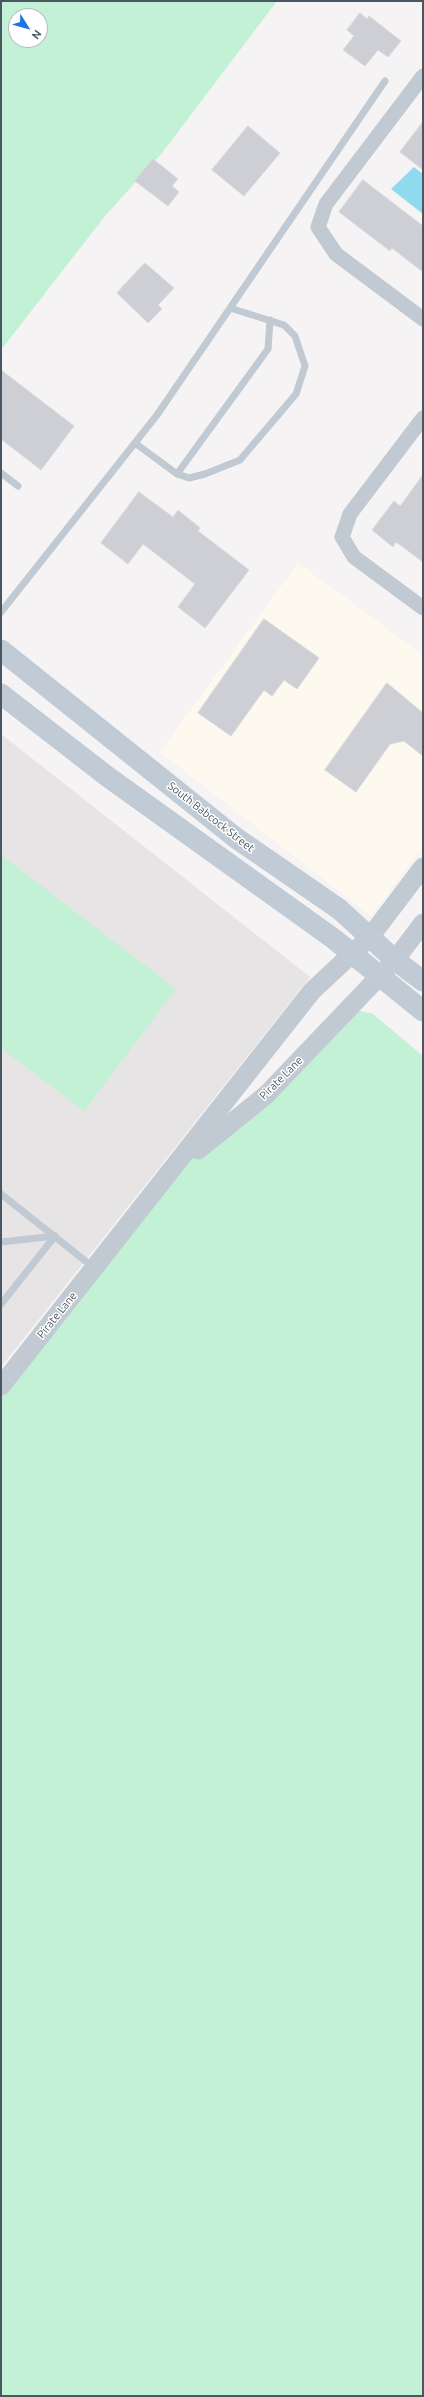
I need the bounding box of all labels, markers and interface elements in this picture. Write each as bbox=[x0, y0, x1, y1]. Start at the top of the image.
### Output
north arrow bbox=[8, 8, 48, 48]
text: N bbox=[30, 28, 44, 42]
street label: South Babcock Street bbox=[165, 779, 257, 855]
street label: Pirate Lane bbox=[257, 1054, 305, 1102]
street label: Pirate Lane bbox=[34, 1289, 80, 1341]

